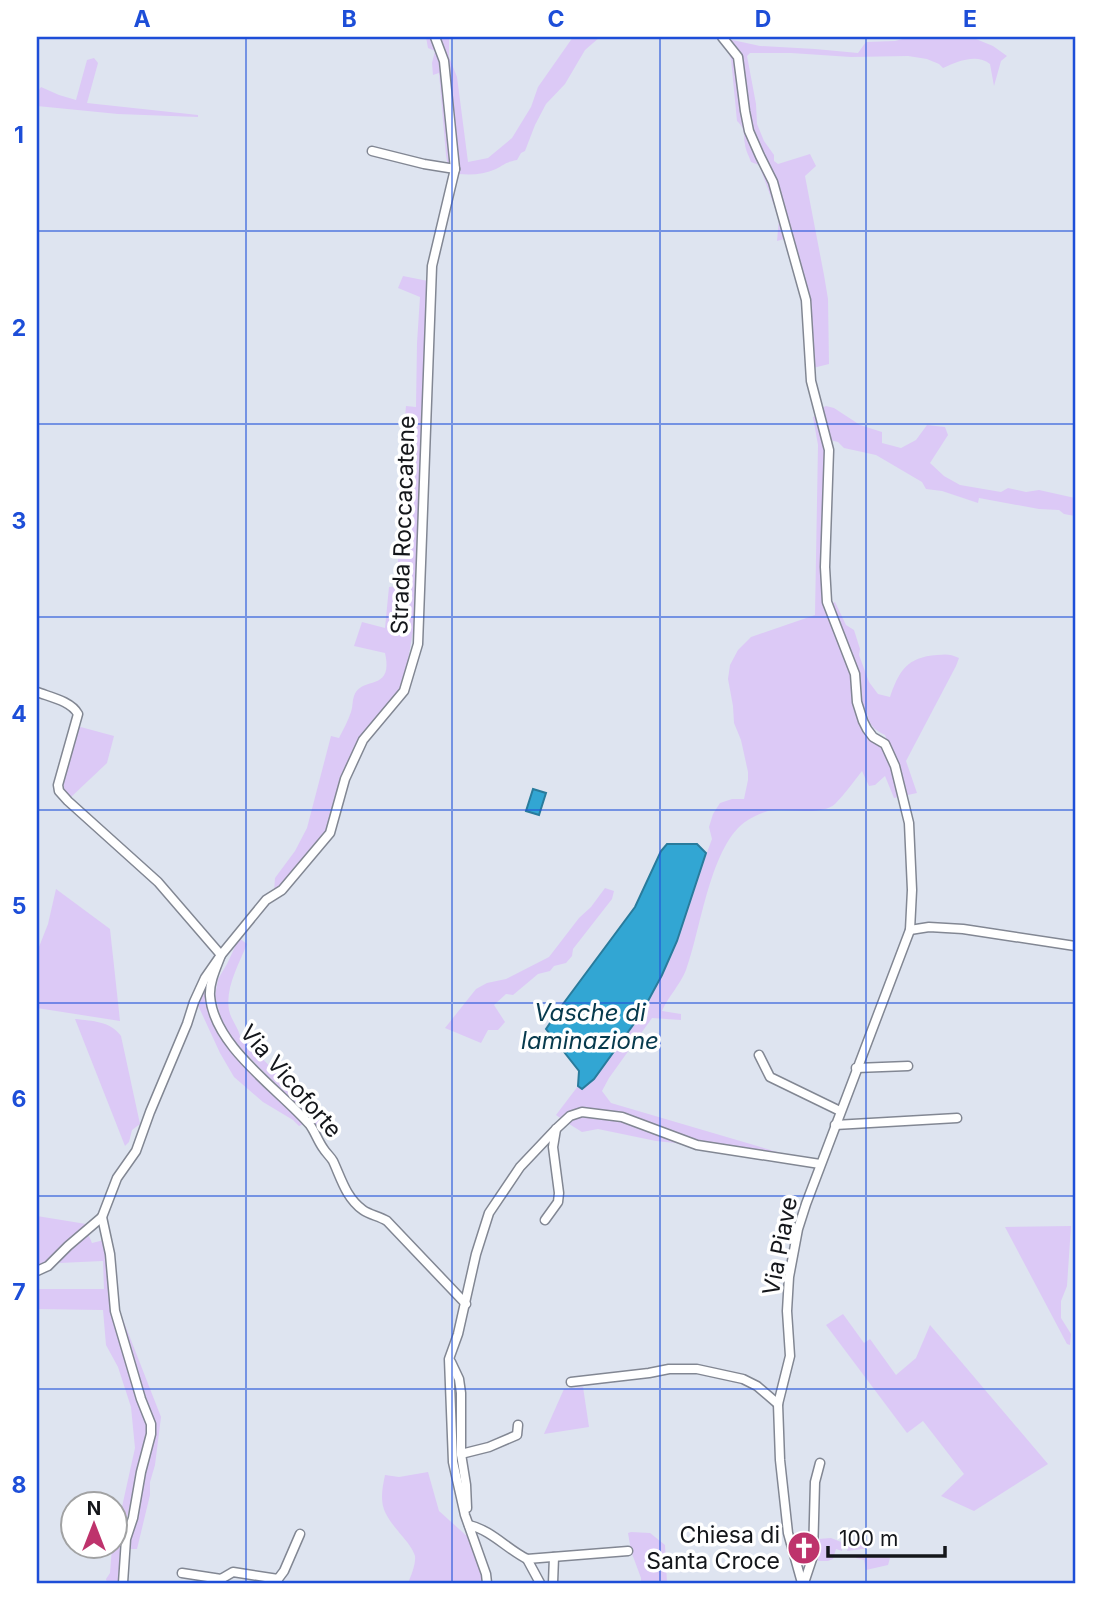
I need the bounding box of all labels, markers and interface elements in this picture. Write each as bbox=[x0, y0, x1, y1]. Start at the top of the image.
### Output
text: A bbox=[133, 5, 151, 33]
text: B bbox=[341, 5, 357, 33]
text: C bbox=[547, 5, 565, 33]
text: D bbox=[755, 5, 771, 33]
text: E bbox=[963, 5, 977, 33]
text: 1 bbox=[14, 121, 24, 149]
text: 2 bbox=[12, 314, 26, 342]
street label: Strada Roccacatene bbox=[385, 415, 421, 635]
text: 3 bbox=[12, 507, 26, 535]
text: 4 bbox=[11, 700, 27, 728]
text: 5 bbox=[12, 892, 26, 920]
water label: Vasche di laminazione bbox=[521, 998, 659, 1055]
street label: Via Vicoforte bbox=[234, 1019, 348, 1143]
text: 6 bbox=[12, 1085, 26, 1113]
street label: Via Piave bbox=[757, 1194, 803, 1298]
text: 7 bbox=[12, 1278, 26, 1306]
text: 8 bbox=[12, 1471, 26, 1499]
north arrow bbox=[60, 1490, 130, 1560]
text: N bbox=[87, 1497, 101, 1520]
scale bar bbox=[828, 1515, 946, 1559]
place label: Chiesa di Santa Croce bbox=[646, 1521, 780, 1575]
text: 100 m bbox=[839, 1526, 898, 1551]
church icon: Chiesa di Santa Croce bbox=[785, 1529, 823, 1567]

